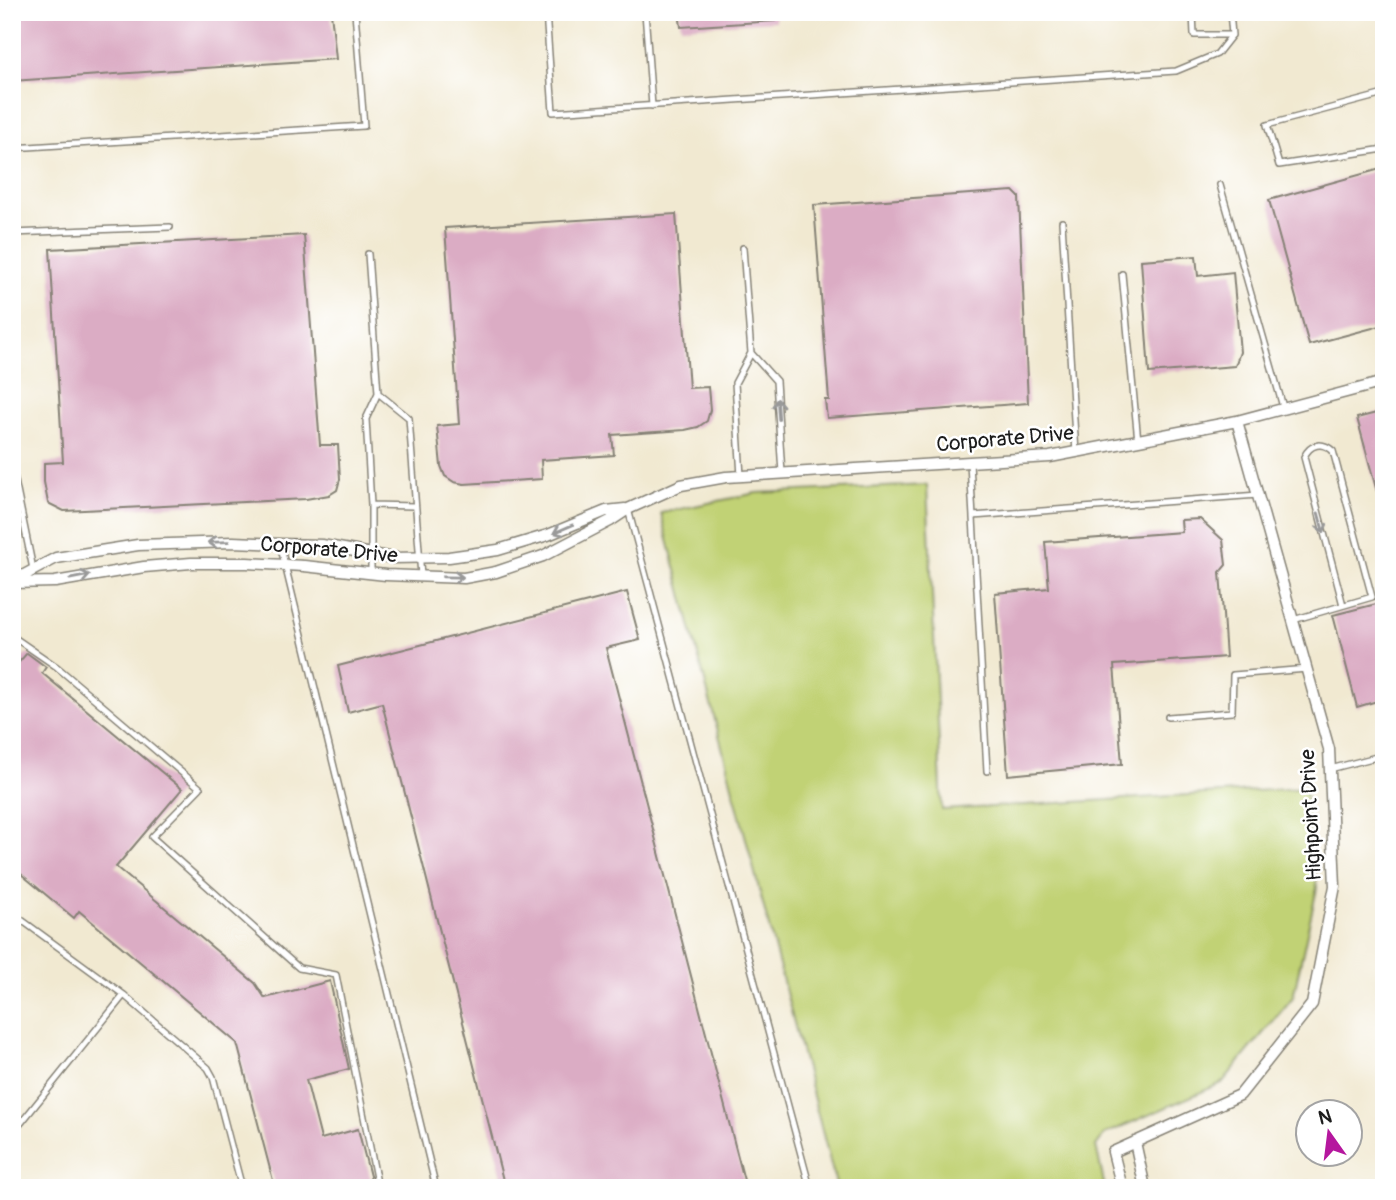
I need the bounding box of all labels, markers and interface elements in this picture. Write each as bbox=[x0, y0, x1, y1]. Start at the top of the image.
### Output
one-way arrow bbox=[771, 398, 784, 421]
street label: Corporate Drive bbox=[935, 419, 1075, 458]
one-way arrow bbox=[1315, 511, 1328, 534]
one-way arrow bbox=[553, 523, 574, 536]
street label: Corporate Drive bbox=[259, 531, 399, 570]
one-way arrow bbox=[207, 536, 230, 549]
one-way arrow bbox=[68, 570, 91, 583]
one-way arrow bbox=[441, 570, 464, 584]
street label: Highpoint Drive bbox=[1294, 748, 1328, 882]
north arrow bbox=[1294, 1098, 1364, 1168]
text: N bbox=[1316, 1104, 1334, 1131]

